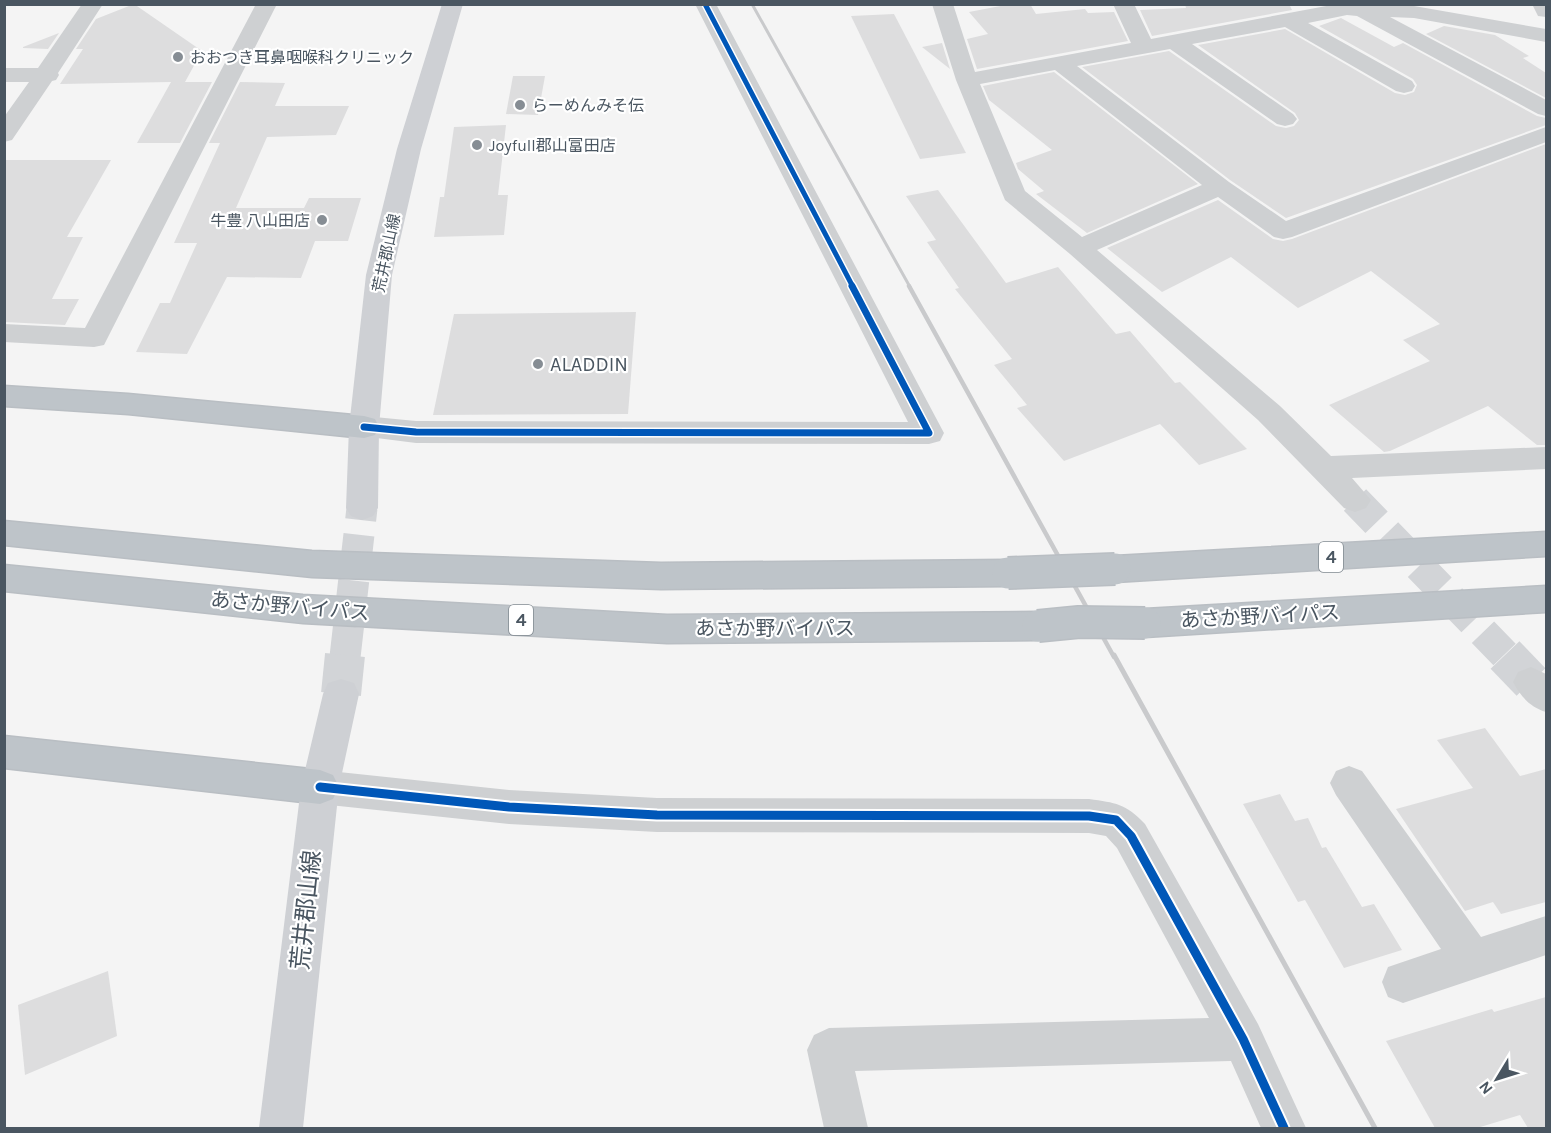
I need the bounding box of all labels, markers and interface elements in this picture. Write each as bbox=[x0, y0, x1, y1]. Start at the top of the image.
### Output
place label: おおつき耳鼻咽喉科クリニック bbox=[190, 48, 414, 67]
marker: おおつき耳鼻咽喉科クリニック bbox=[171, 50, 185, 64]
place label: らーめんみそ伝 bbox=[532, 96, 644, 115]
marker: らーめんみそ伝 bbox=[513, 98, 527, 112]
place label: Joyfull郡山富田店 bbox=[489, 136, 616, 155]
marker: Joyfull郡山富田店 bbox=[470, 138, 484, 152]
place label: 牛豊 八山田店 bbox=[210, 211, 310, 230]
street label: 荒井郡山線 bbox=[369, 212, 404, 294]
marker: 牛豊 八山田店 bbox=[315, 213, 329, 227]
place label: ALADDIN bbox=[550, 353, 628, 376]
marker: ALADDIN bbox=[531, 357, 545, 371]
road number: 4 bbox=[1319, 542, 1343, 572]
street label: あさか野バイパス bbox=[209, 588, 370, 625]
street label: あさか野バイパス bbox=[1180, 601, 1340, 632]
road number: 4 bbox=[509, 605, 533, 635]
street label: あさか野バイパス bbox=[695, 617, 855, 640]
street label: 荒井郡山線 bbox=[286, 849, 326, 971]
north arrow bbox=[1467, 1049, 1527, 1109]
text: N bbox=[1475, 1078, 1497, 1098]

